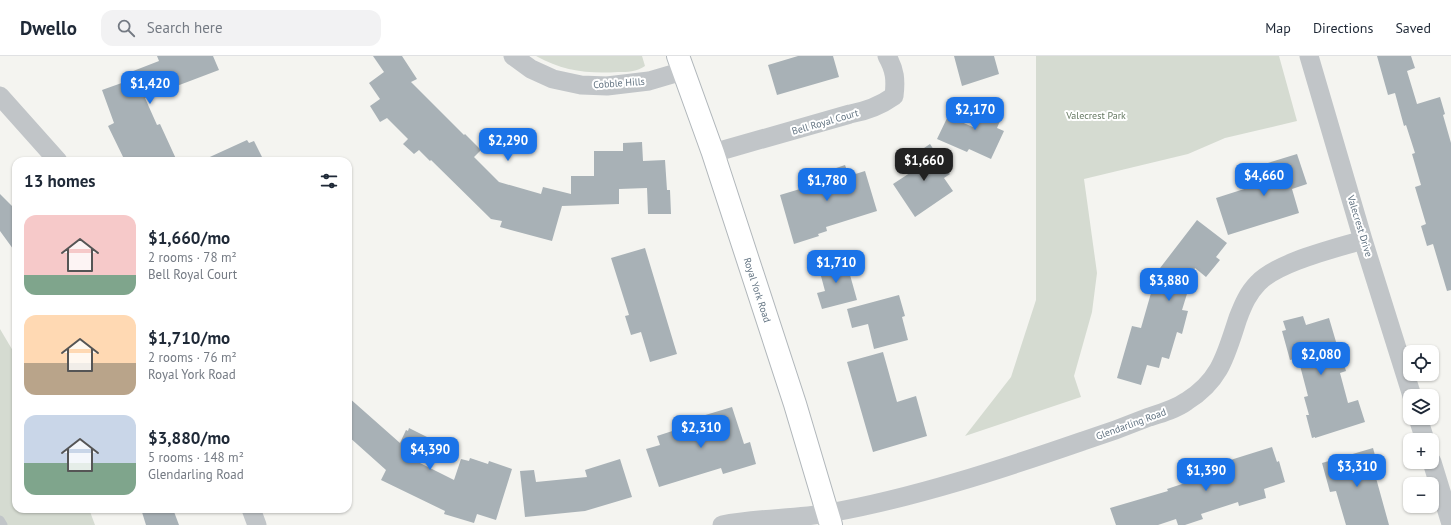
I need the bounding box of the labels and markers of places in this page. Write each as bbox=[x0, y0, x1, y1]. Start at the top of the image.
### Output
pin: $1,420 bbox=[117, 71, 183, 105]
pin: $2,170 bbox=[942, 97, 1008, 131]
pin: $2,290 bbox=[475, 128, 541, 162]
pin: $1,660 bbox=[891, 148, 957, 182]
pin: $4,660 bbox=[1231, 163, 1297, 197]
pin: $1,780 bbox=[794, 168, 860, 202]
pin: $1,710 bbox=[803, 250, 869, 284]
pin: $3,880 bbox=[1136, 268, 1202, 302]
pin: $2,080 bbox=[1288, 342, 1354, 376]
pin: $2,310 bbox=[668, 415, 734, 449]
pin: $4,390 bbox=[397, 437, 463, 471]
pin: $3,310 bbox=[1324, 454, 1390, 488]
pin: $1,390 bbox=[1173, 458, 1239, 492]

